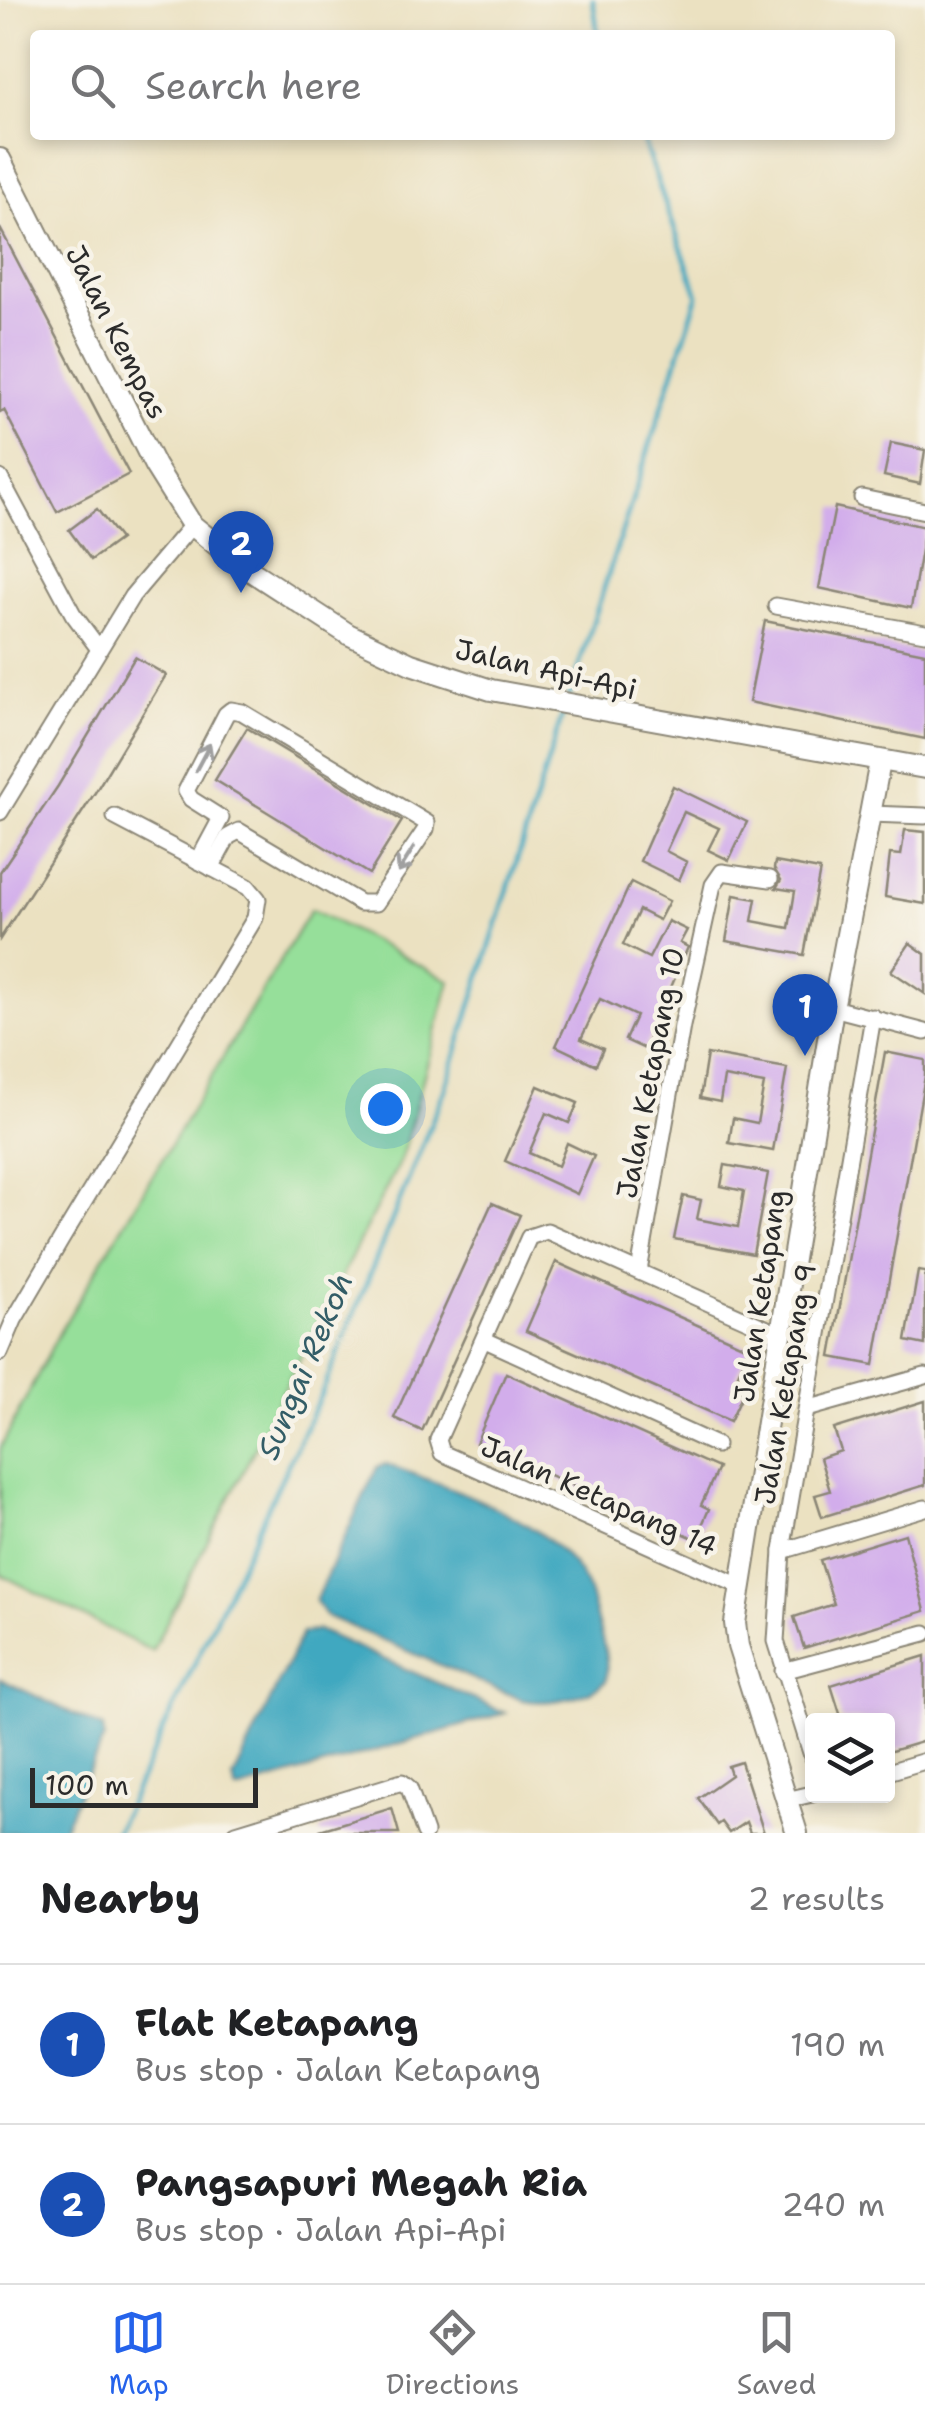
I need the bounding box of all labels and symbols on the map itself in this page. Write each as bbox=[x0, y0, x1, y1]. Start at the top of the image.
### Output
street label: Jalan Kempas bbox=[57, 239, 177, 425]
pin: 2 bbox=[208, 510, 274, 593]
street label: Jalan Api-Api bbox=[452, 630, 640, 708]
one-way arrow bbox=[194, 743, 213, 773]
one-way arrow bbox=[396, 845, 417, 874]
street label: Jalan Ketapang 10 bbox=[607, 944, 693, 1202]
pin: 1 bbox=[772, 974, 838, 1056]
your location bbox=[360, 1083, 411, 1134]
street label: Jalan Ketapang bbox=[724, 1187, 796, 1405]
street label: Jalan Ketapang 9 bbox=[745, 1260, 825, 1508]
water label: Sungai Rekoh bbox=[247, 1267, 363, 1465]
street label: Jalan Ketapang 14 bbox=[475, 1427, 723, 1565]
scale bar bbox=[30, 1763, 258, 1808]

